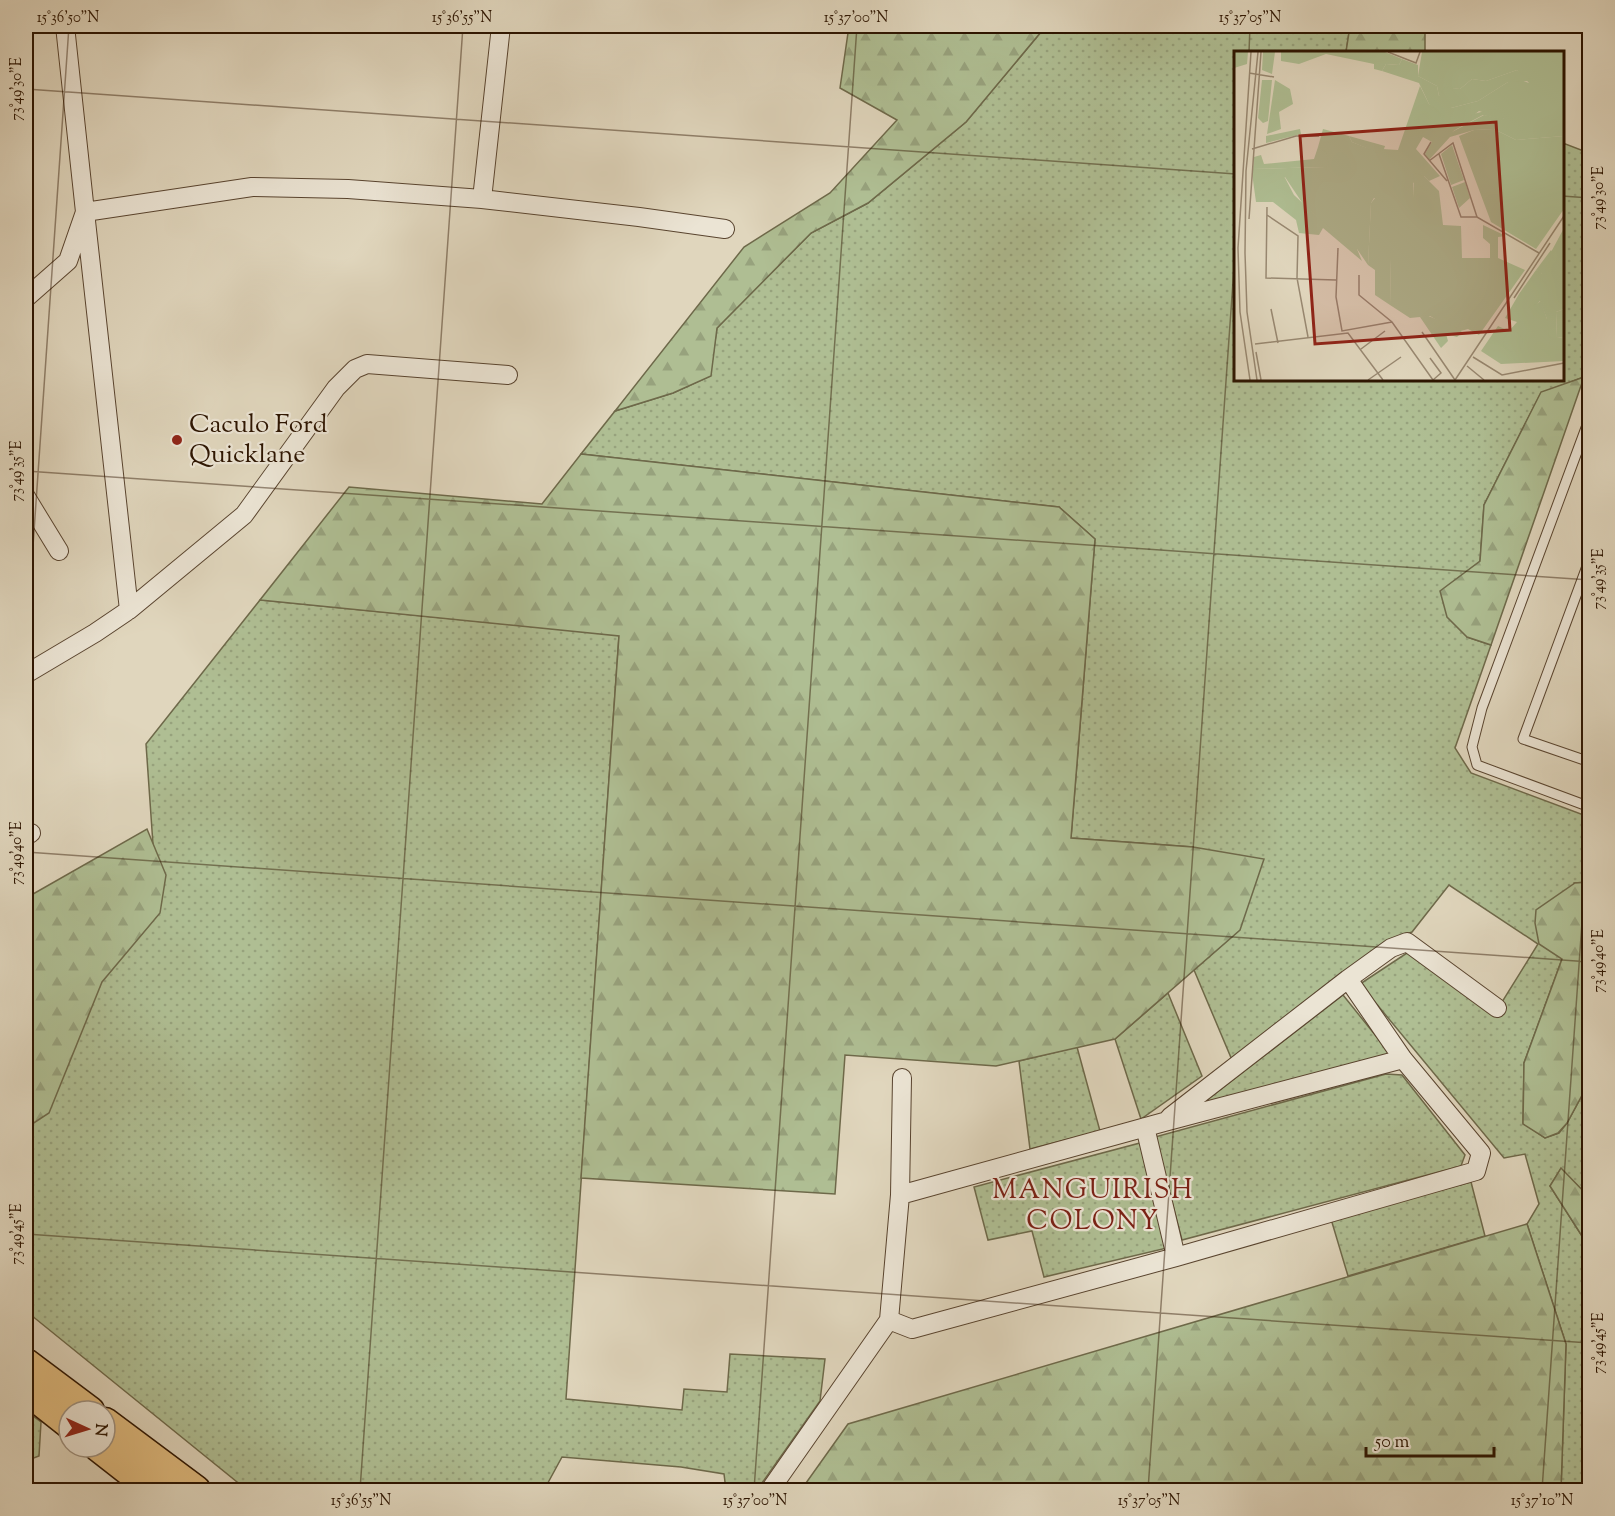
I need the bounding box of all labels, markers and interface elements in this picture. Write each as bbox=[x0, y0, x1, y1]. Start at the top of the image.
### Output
text: 15°36'50"N bbox=[37, 8, 99, 29]
text: 15°36'55"N bbox=[432, 8, 492, 29]
text: 15°37'00"N bbox=[824, 8, 888, 29]
text: 15°37'05"N bbox=[1219, 8, 1281, 29]
inset map bbox=[1234, 51, 1564, 381]
text: 73°49'30"E bbox=[7, 57, 28, 121]
text: 73°49'30"E bbox=[1589, 166, 1610, 230]
place label: Caculo Ford Quicklane bbox=[189, 407, 328, 474]
marker: Caculo Ford Quicklane bbox=[170, 433, 184, 447]
text: 73°49'35"E bbox=[7, 440, 28, 502]
text: 73°49'35"E bbox=[1589, 548, 1610, 610]
text: 73°49'40"E bbox=[7, 821, 28, 885]
text: 73°49'40"E bbox=[1589, 929, 1610, 993]
district label: MANGUIRISH COLONY bbox=[992, 1172, 1194, 1242]
text: 73°49'45"E bbox=[7, 1203, 28, 1265]
text: 73°49'45"E bbox=[1589, 1312, 1610, 1374]
north arrow bbox=[57, 1399, 117, 1459]
scale bar bbox=[1366, 1420, 1494, 1458]
text: N bbox=[88, 1423, 111, 1437]
text: 50 m bbox=[1374, 1430, 1410, 1456]
text: 15°36'55"N bbox=[331, 1491, 391, 1512]
text: 15°37'00"N bbox=[723, 1491, 787, 1512]
text: 15°37'05"N bbox=[1118, 1491, 1180, 1512]
text: 15°37'10"N bbox=[1511, 1491, 1573, 1512]

